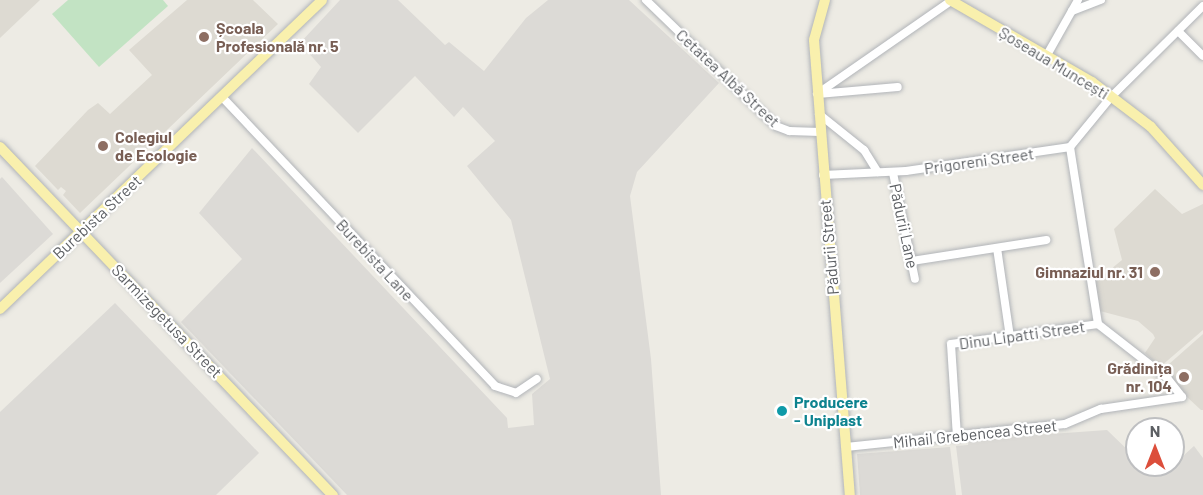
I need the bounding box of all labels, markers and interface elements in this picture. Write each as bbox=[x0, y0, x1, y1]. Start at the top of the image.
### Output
place label: Școala Profesională nr. 5 bbox=[216, 18, 339, 56]
street label: Șoseaua Muncești bbox=[995, 23, 1113, 103]
street label: Cetatea Albă Street bbox=[672, 25, 784, 131]
marker: Școala Profesională nr. 5 bbox=[197, 30, 211, 44]
place label: Colegiul de Ecologie bbox=[115, 127, 197, 165]
marker: Colegiul de Ecologie bbox=[96, 139, 110, 153]
street label: Prigoreni Street bbox=[923, 144, 1035, 178]
street label: Burebista Street bbox=[49, 171, 145, 263]
street label: Pădurii Lane bbox=[886, 182, 922, 270]
street label: Pădurii Street bbox=[815, 199, 843, 295]
street label: Burebista Lane bbox=[332, 215, 418, 305]
street label: Sarmizegetusa Street bbox=[108, 260, 226, 382]
place label: Gimnaziul nr. 31 bbox=[1035, 262, 1143, 282]
marker: Gimnaziul nr. 31 bbox=[1148, 265, 1162, 279]
street label: Dinu Lipatti Street bbox=[958, 317, 1086, 353]
place label: Grădinița nr. 104 bbox=[1107, 358, 1172, 396]
marker: Grădinița nr. 104 bbox=[1177, 370, 1191, 384]
place label: Producere - Uniplast bbox=[794, 392, 868, 430]
marker: Producere - Uniplast bbox=[775, 404, 789, 418]
street label: Mihail Grebencea Street bbox=[892, 416, 1058, 452]
north arrow bbox=[1125, 417, 1185, 477]
text: N bbox=[1150, 421, 1160, 440]

